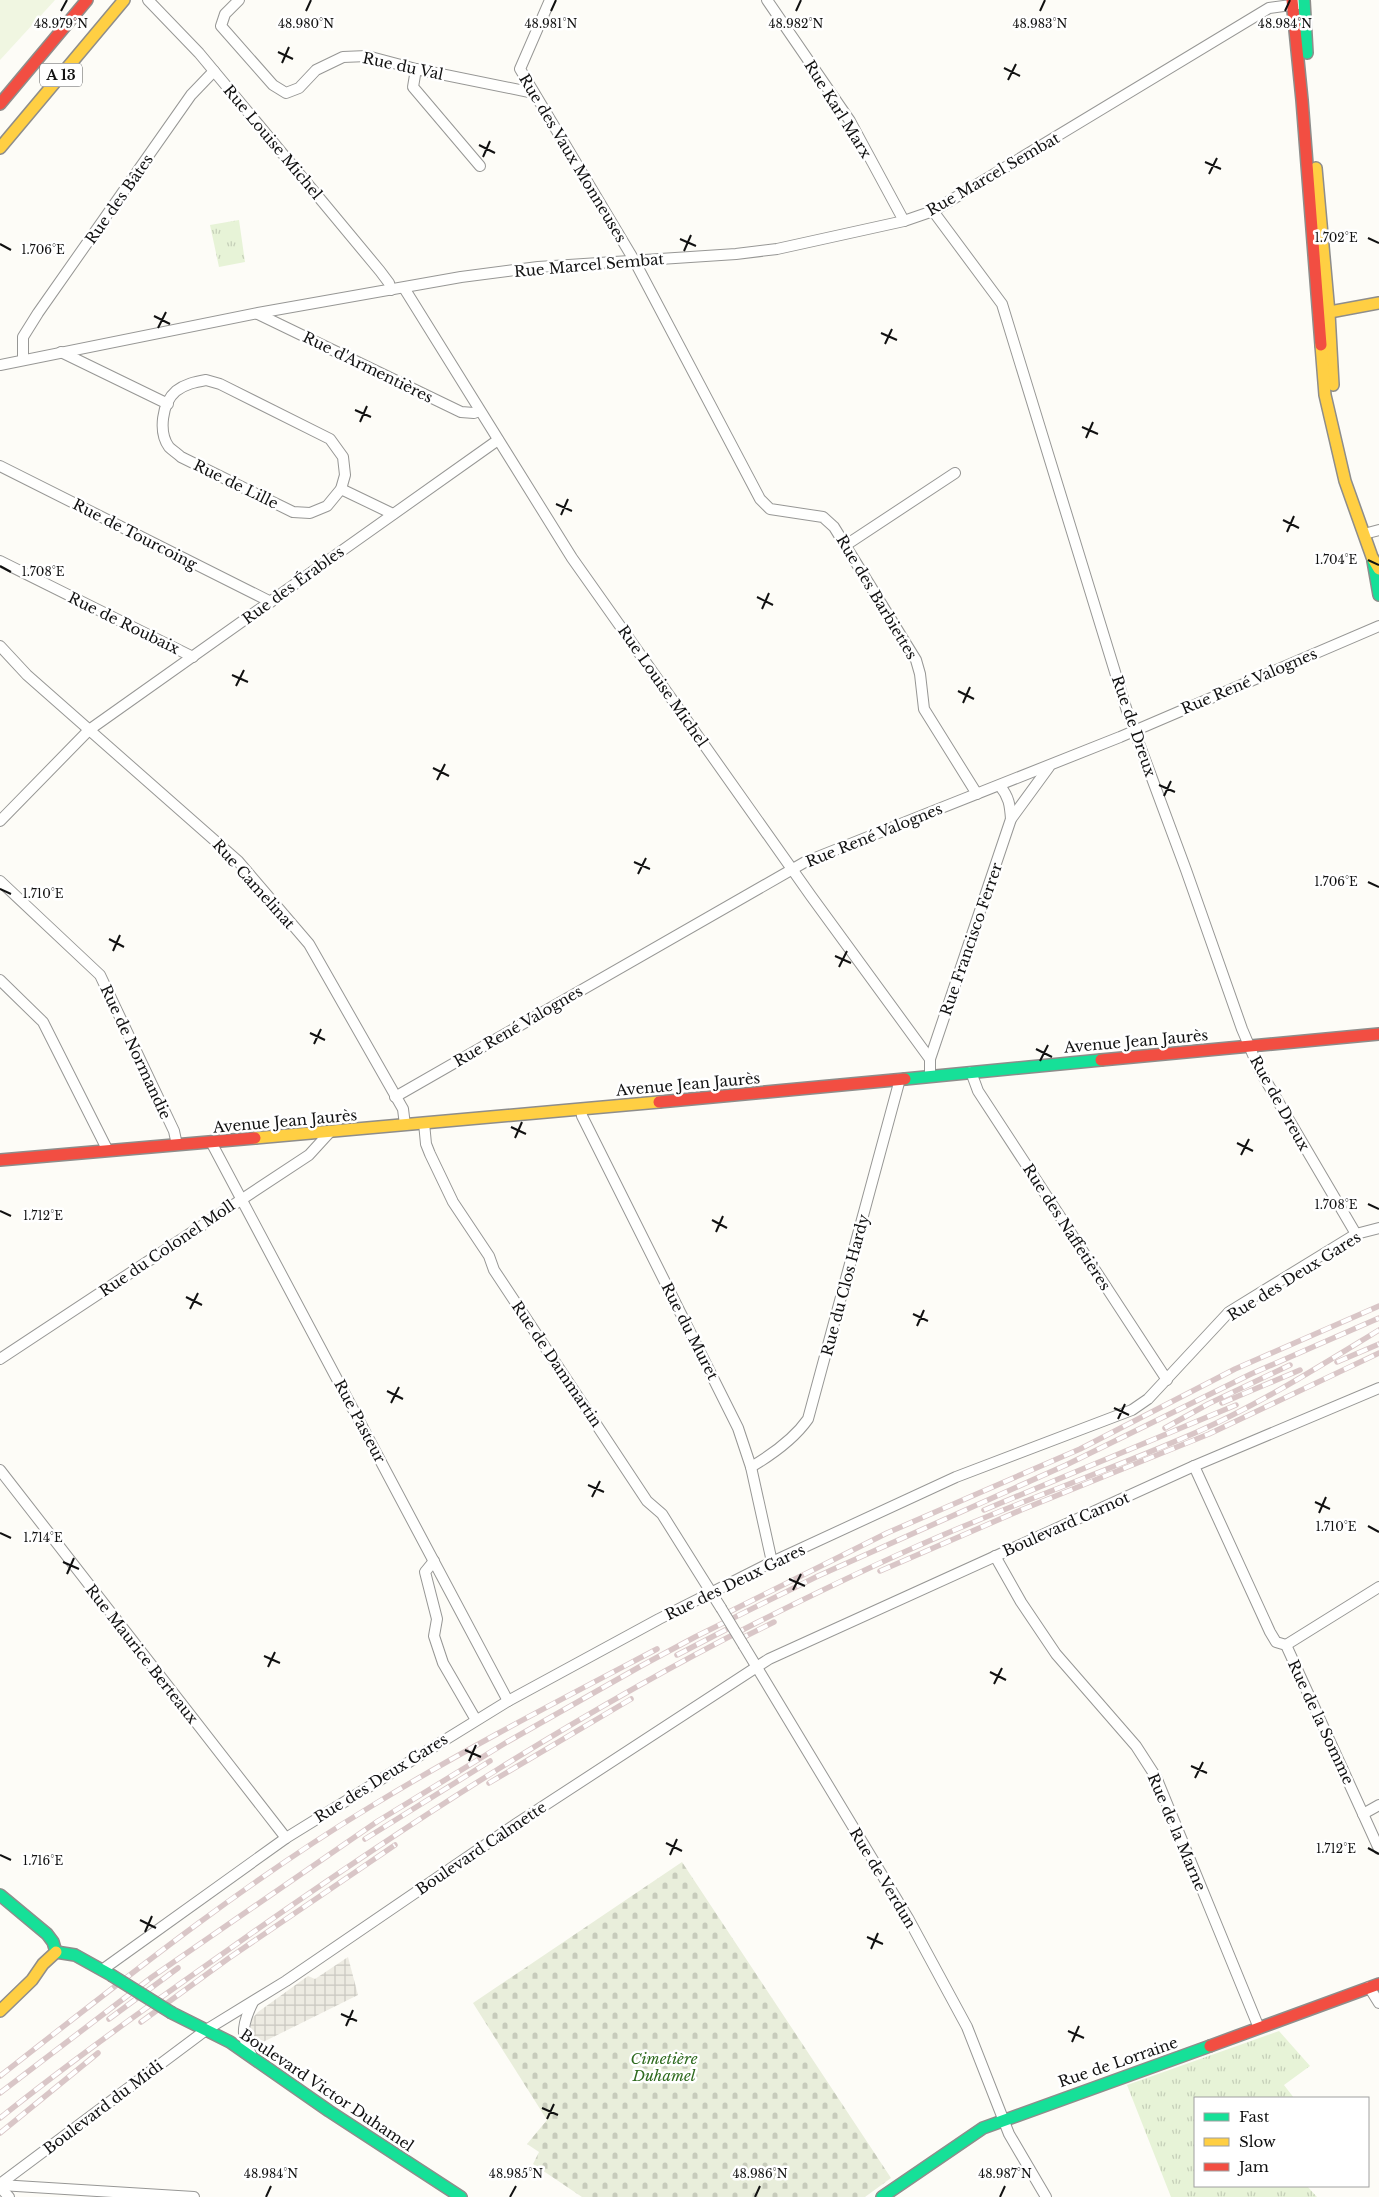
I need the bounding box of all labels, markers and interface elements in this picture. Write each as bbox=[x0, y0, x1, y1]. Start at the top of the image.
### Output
text: 48.979°N bbox=[34, 16, 88, 31]
text: 48.980°N bbox=[278, 16, 334, 31]
text: 48.981°N bbox=[525, 16, 578, 31]
text: 48.982°N bbox=[769, 16, 824, 31]
text: 48.983°N bbox=[1013, 16, 1068, 31]
text: 48.984°N bbox=[1258, 16, 1312, 31]
street label: Rue du Val bbox=[361, 48, 445, 84]
street label: Rue Karl Marx bbox=[800, 56, 876, 162]
road number: A 13 bbox=[40, 64, 82, 86]
street label: Rue des Vaux Monneuses bbox=[515, 70, 631, 246]
street label: Rue Louise Michel bbox=[220, 81, 327, 203]
street label: Rue Marcel Sembat bbox=[923, 128, 1063, 220]
street label: Rue des Bâtes bbox=[81, 150, 157, 248]
text: 1.702°E bbox=[1314, 230, 1358, 245]
text: 1.706°E bbox=[21, 242, 65, 257]
street label: Rue Marcel Sembat bbox=[513, 249, 665, 281]
street label: Rue d'Armentières bbox=[300, 327, 436, 407]
street label: Rue de Lille bbox=[190, 455, 282, 513]
street label: Rue de Tourcoing bbox=[70, 494, 201, 574]
street label: Rue des Barbiettes bbox=[832, 531, 922, 663]
street label: Rue des Érables bbox=[238, 542, 348, 628]
text: 1.704°E bbox=[1315, 552, 1358, 567]
text: 1.708°E bbox=[21, 564, 65, 579]
street label: Rue de Roubaix bbox=[65, 588, 183, 658]
street label: Rue Louise Michel bbox=[614, 622, 712, 750]
street label: Rue René Valognes bbox=[1178, 644, 1320, 718]
street label: Rue de Dreux bbox=[1108, 673, 1160, 779]
street label: Rue René Valognes bbox=[803, 799, 945, 871]
street label: Rue Camelinat bbox=[209, 835, 299, 933]
street label: Rue Francisco Ferrer bbox=[936, 859, 1006, 1018]
text: 1.706°E bbox=[1314, 874, 1358, 889]
text: 1.710°E bbox=[22, 886, 64, 901]
street label: Rue René Valognes bbox=[450, 981, 586, 1071]
street label: Rue de Normandie bbox=[96, 982, 176, 1122]
street label: Avenue Jean Jaurès bbox=[1062, 1025, 1209, 1057]
street label: Rue de Dreux bbox=[1246, 1052, 1314, 1154]
street label: Avenue Jean Jaurès bbox=[614, 1068, 761, 1100]
street label: Avenue Jean Jaurès bbox=[211, 1105, 358, 1137]
street label: Rue des Naffetières bbox=[1019, 1160, 1115, 1294]
street label: Rue du Colonel Moll bbox=[96, 1195, 238, 1300]
text: 1.708°E bbox=[1314, 1197, 1358, 1212]
text: 1.712°E bbox=[23, 1208, 63, 1223]
street label: Rue du Clos Hardy bbox=[817, 1212, 873, 1358]
street label: Rue des Deux Gares bbox=[1224, 1227, 1364, 1325]
street label: Rue du Muret bbox=[657, 1279, 723, 1383]
street label: Rue de Dammartin bbox=[508, 1297, 606, 1431]
street label: Rue Pasteur bbox=[330, 1376, 390, 1467]
street label: Boulevard Carnot bbox=[1000, 1487, 1133, 1560]
text: 1.710°E bbox=[1315, 1519, 1357, 1534]
text: 1.714°E bbox=[23, 1530, 63, 1545]
street label: Rue des Deux Gares bbox=[662, 1540, 808, 1624]
street label: Rue Maurice Berteaux bbox=[82, 1580, 202, 1728]
street label: Rue de la Somme bbox=[1284, 1657, 1358, 1787]
street label: Rue des Deux Gares bbox=[311, 1729, 451, 1827]
street label: Rue de la Marne bbox=[1144, 1770, 1210, 1894]
street label: Boulevard Calmette bbox=[412, 1797, 550, 1899]
street label: Rue de Verdun bbox=[846, 1824, 920, 1932]
text: 1.712°E bbox=[1316, 1841, 1356, 1856]
text: 1.716°E bbox=[23, 1853, 63, 1868]
street label: Boulevard Victor Duhamel bbox=[236, 2025, 418, 2155]
street label: Rue de Lorraine bbox=[1056, 2033, 1180, 2091]
park label: Cimetière Duhamel bbox=[631, 2049, 698, 2085]
street label: Boulevard du Midi bbox=[40, 2056, 166, 2158]
legend bbox=[1194, 2097, 1369, 2187]
text: Fast bbox=[1239, 2107, 1270, 2126]
text: Slow bbox=[1239, 2132, 1276, 2151]
text: Jam bbox=[1237, 2157, 1269, 2176]
text: 48.984°N bbox=[244, 2166, 298, 2181]
text: 48.985°N bbox=[489, 2166, 543, 2181]
text: 48.986°N bbox=[732, 2166, 788, 2181]
text: 48.987°N bbox=[978, 2166, 1032, 2181]

